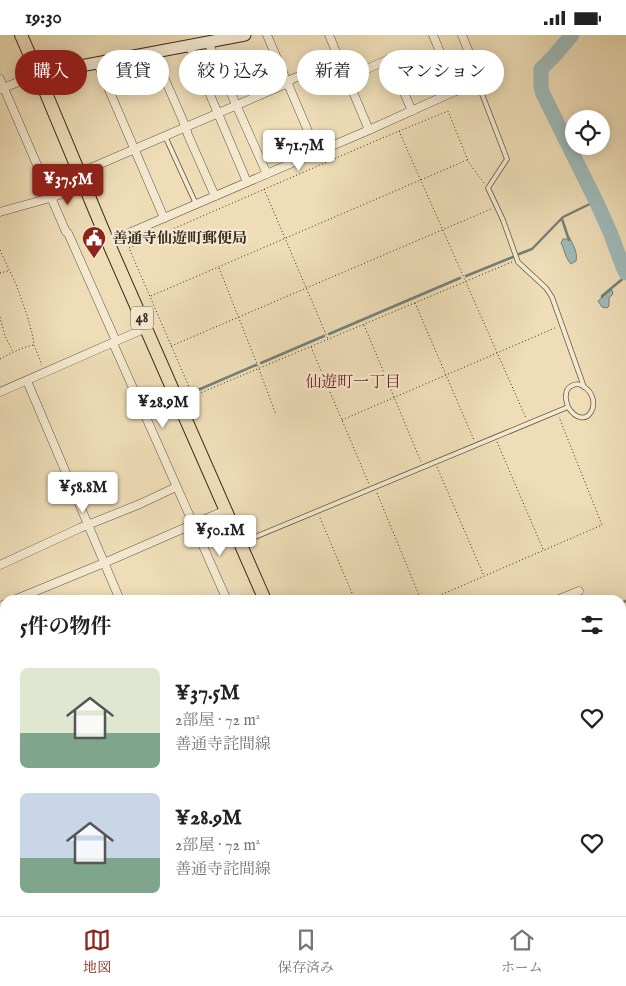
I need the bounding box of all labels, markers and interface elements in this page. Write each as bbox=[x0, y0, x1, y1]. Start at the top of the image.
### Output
text: 19:30 bbox=[25, 6, 62, 30]
chip: 購入 bbox=[15, 50, 87, 95]
chip: 賃貸 bbox=[97, 50, 169, 95]
chip: 絞り込み bbox=[179, 50, 287, 95]
chip: 新着 bbox=[297, 50, 369, 95]
chip: マンション bbox=[379, 50, 504, 95]
map controls bbox=[565, 110, 610, 155]
button: locate bbox=[565, 110, 610, 155]
pin: ¥71.7M bbox=[258, 129, 340, 172]
text: ¥71.7M bbox=[274, 136, 324, 156]
pin: ¥37.5M bbox=[27, 163, 109, 206]
text: ¥37.5M bbox=[43, 170, 93, 190]
public building icon: 善通寺仙遊町郵便局 bbox=[81, 225, 107, 259]
place label: 善通寺仙遊町郵便局 bbox=[112, 229, 247, 248]
road number: 48 bbox=[131, 307, 153, 329]
district label: 仙遊町一丁目 bbox=[305, 373, 401, 393]
pin: ¥28.9M bbox=[122, 387, 204, 429]
text: ¥28.9M bbox=[138, 393, 188, 413]
pin: ¥58.8M bbox=[42, 471, 124, 514]
text: ¥58.8M bbox=[59, 478, 107, 498]
pin: ¥50.1M bbox=[179, 515, 261, 557]
text: ¥50.1M bbox=[195, 521, 245, 541]
icon: filters bbox=[578, 611, 606, 639]
text: 5件の物件 bbox=[20, 614, 112, 641]
text: ¥37.5M bbox=[175, 680, 240, 707]
icon: home bbox=[60, 688, 120, 748]
icon: heart bbox=[578, 704, 606, 732]
text: 2部屋 · 72 m² bbox=[175, 711, 260, 731]
text: 善通寺詫間線 bbox=[175, 735, 271, 755]
text: ¥28.9M bbox=[175, 805, 242, 832]
icon: home bbox=[60, 813, 120, 873]
icon: heart bbox=[578, 829, 606, 857]
text: 2部屋 · 72 m² bbox=[175, 836, 260, 856]
text: 善通寺詫間線 bbox=[175, 860, 271, 880]
tab: 地図 bbox=[83, 926, 111, 977]
tab: 保存済み bbox=[278, 926, 334, 977]
tab: ホーム bbox=[501, 926, 543, 977]

